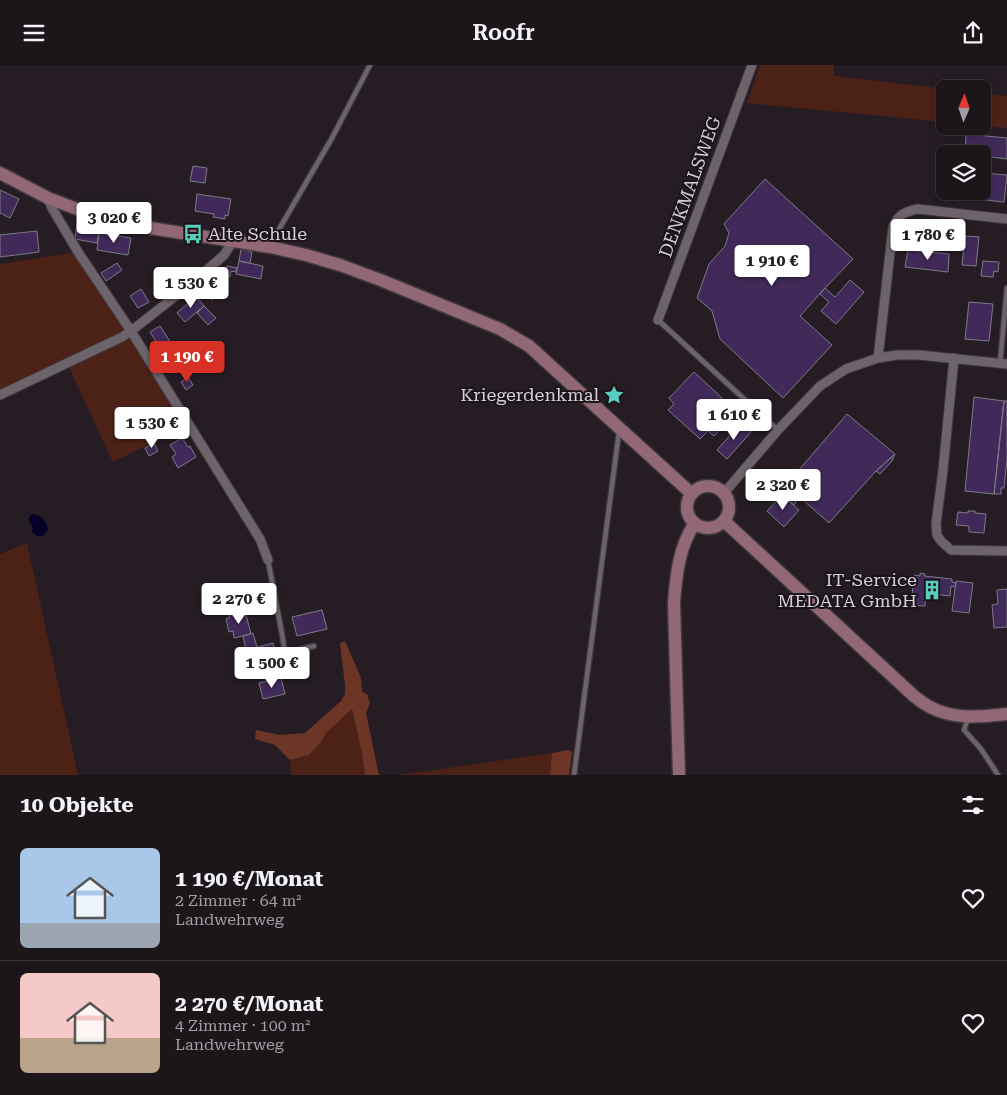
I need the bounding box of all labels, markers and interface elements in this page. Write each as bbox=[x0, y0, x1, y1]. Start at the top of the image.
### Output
icon: menu bbox=[20, 19, 48, 47]
icon: share bbox=[959, 19, 987, 47]
text: Roofr bbox=[472, 20, 535, 45]
north arrow bbox=[936, 80, 991, 135]
map controls bbox=[936, 80, 991, 200]
street label: DENKMALSWEG bbox=[654, 113, 725, 260]
button: layers bbox=[936, 145, 991, 200]
pin: 3 020 € bbox=[68, 201, 160, 244]
text: 3 020 € bbox=[88, 208, 140, 227]
pin: 1 780 € bbox=[882, 219, 974, 261]
bus stop icon: Alte Schule bbox=[182, 223, 204, 245]
place label: Alte Schule bbox=[208, 223, 307, 244]
text: 1 780 € bbox=[902, 225, 954, 244]
pin: 1 910 € bbox=[726, 245, 818, 287]
text: 1 910 € bbox=[746, 251, 798, 270]
pin: 1 530 € bbox=[145, 267, 237, 309]
text: 1 530 € bbox=[165, 273, 217, 292]
pin: 1 190 € bbox=[141, 341, 233, 383]
text: 1 190 € bbox=[161, 347, 213, 366]
place label: Kriegerdenkmal bbox=[460, 384, 599, 405]
place icon: Kriegerdenkmal bbox=[603, 384, 625, 406]
pin: 1 610 € bbox=[688, 399, 780, 441]
text: 1 610 € bbox=[708, 405, 760, 424]
pin: 1 530 € bbox=[106, 407, 198, 449]
text: 1 530 € bbox=[126, 413, 178, 432]
pin: 2 320 € bbox=[737, 469, 829, 511]
text: 2 320 € bbox=[757, 475, 809, 494]
place label: IT-Service MEDATA GmbH bbox=[777, 569, 917, 611]
building icon: IT-Service MEDATA GmbH bbox=[921, 579, 943, 601]
pin: 2 270 € bbox=[193, 583, 285, 625]
text: 2 270 € bbox=[213, 589, 265, 608]
pin: 1 500 € bbox=[226, 647, 318, 689]
text: 1 500 € bbox=[246, 653, 298, 672]
icon: filters bbox=[959, 791, 987, 819]
text: 10 Objekte bbox=[20, 793, 134, 817]
text: 1 190 €/Monat bbox=[175, 867, 323, 891]
icon: home bbox=[60, 868, 120, 928]
icon: heart bbox=[959, 884, 987, 912]
text: 2 Zimmer · 64 m² bbox=[175, 891, 302, 910]
text: Landwehrweg bbox=[175, 910, 284, 929]
text: 2 270 €/Monat bbox=[175, 992, 323, 1016]
icon: home bbox=[60, 993, 120, 1053]
icon: heart bbox=[959, 1009, 987, 1037]
text: 4 Zimmer · 100 m² bbox=[175, 1016, 310, 1035]
text: Landwehrweg bbox=[175, 1035, 284, 1054]

